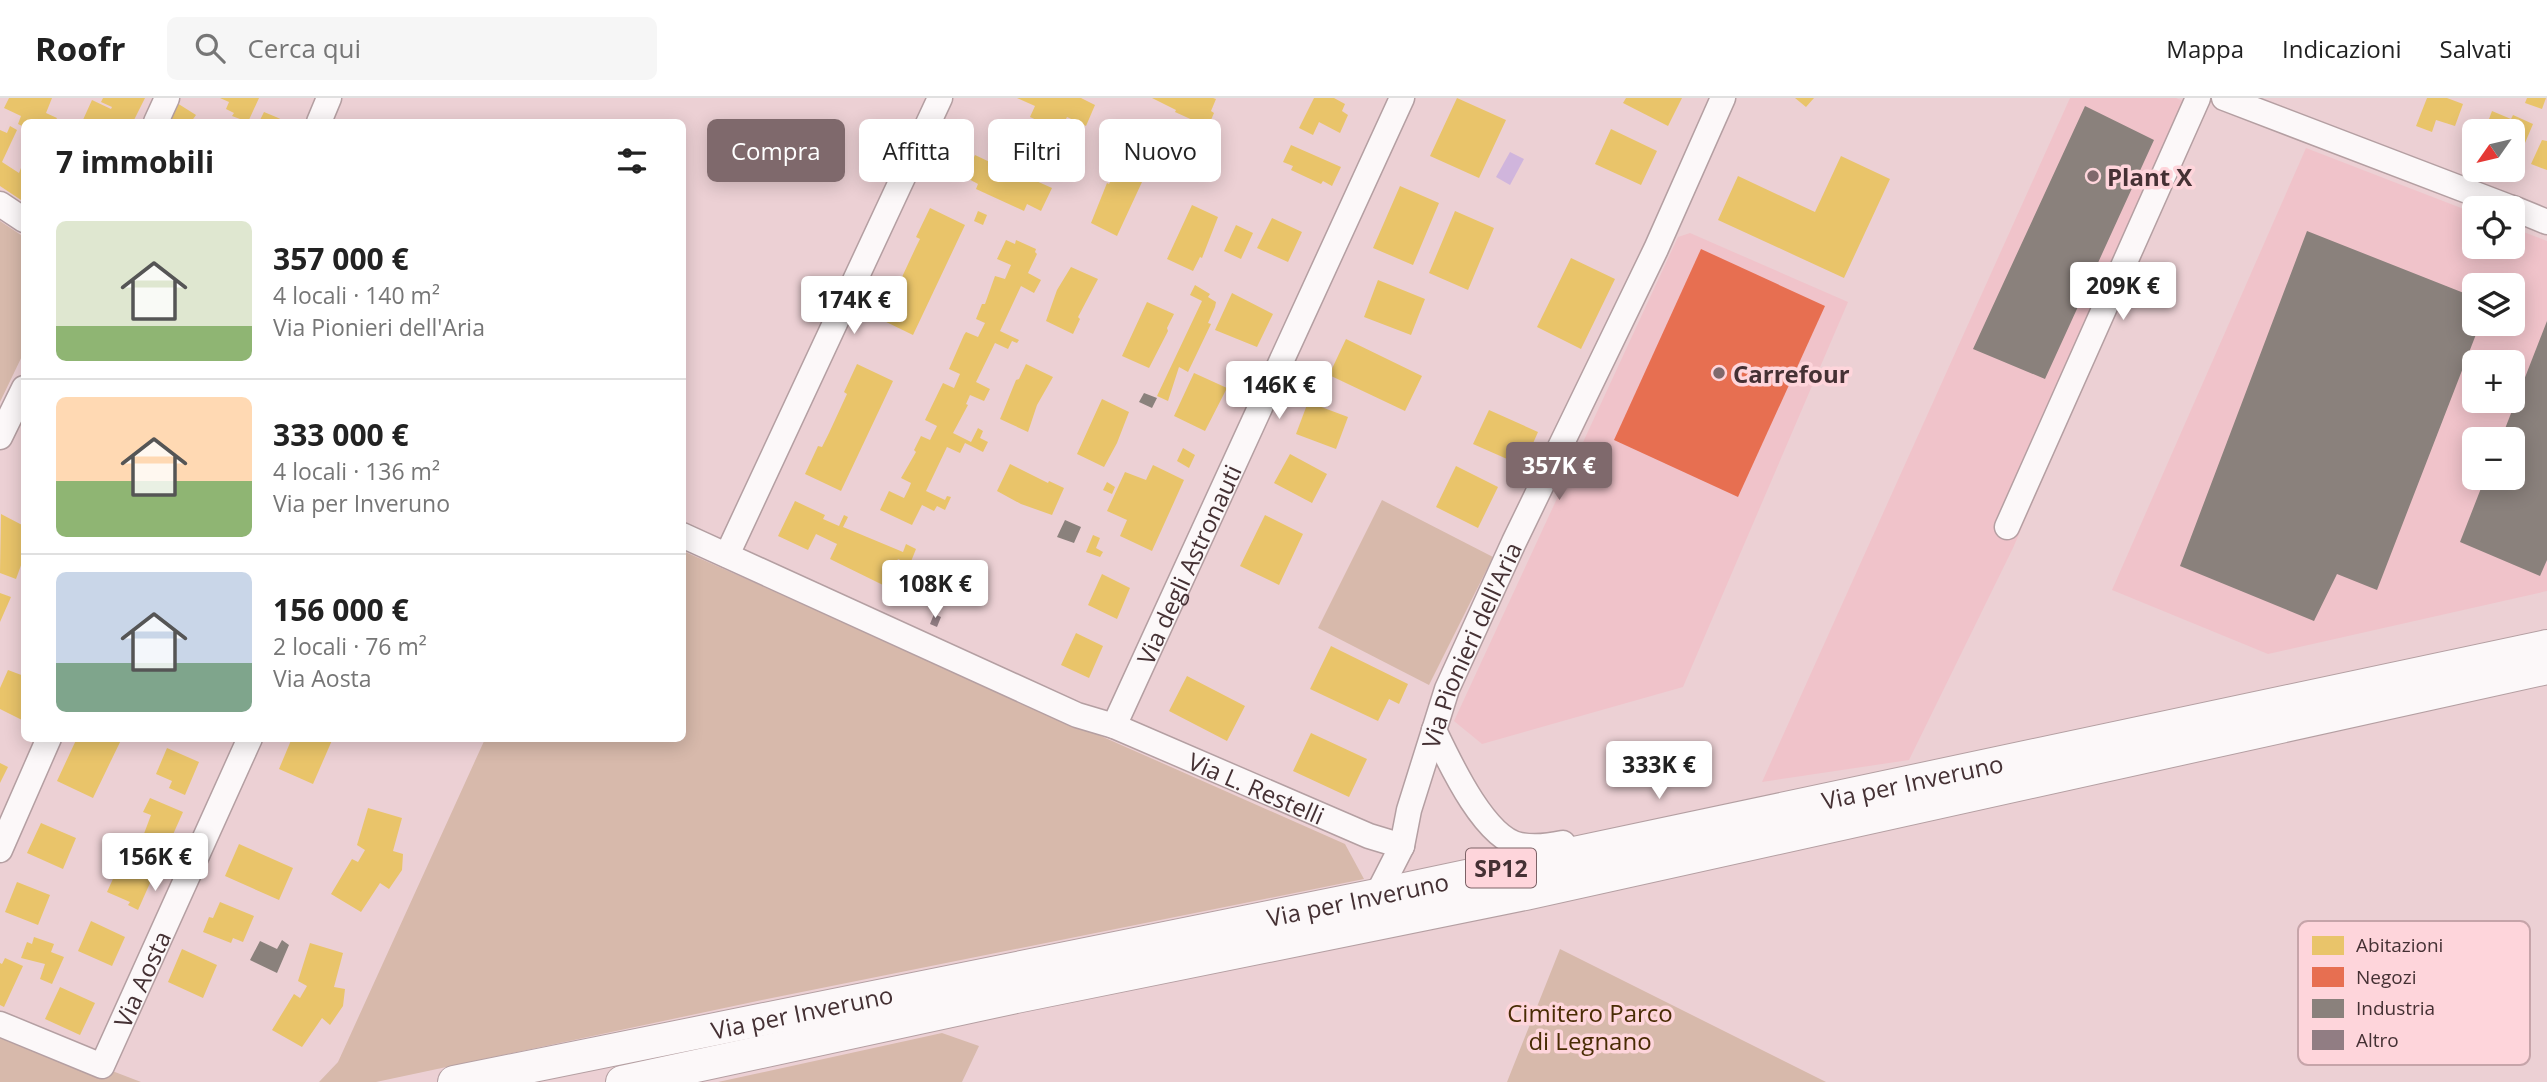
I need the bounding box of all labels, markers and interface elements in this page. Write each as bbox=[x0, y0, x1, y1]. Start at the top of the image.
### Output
search box bbox=[167, 17, 657, 80]
text: Roofr bbox=[35, 26, 125, 71]
icon: search bbox=[191, 29, 229, 67]
text: Cerca qui bbox=[247, 30, 361, 66]
text: Mappa bbox=[2166, 32, 2244, 65]
text: Indicazioni bbox=[2282, 32, 2402, 65]
text: Salvati bbox=[2440, 32, 2512, 65]
chip: Compra bbox=[707, 119, 845, 182]
chip: Affitta bbox=[859, 119, 974, 182]
chip: Filtri bbox=[988, 119, 1085, 182]
chip: Nuovo bbox=[1099, 119, 1221, 182]
north arrow bbox=[2462, 119, 2525, 182]
map controls bbox=[2462, 119, 2525, 490]
text: 7 immobili bbox=[56, 141, 214, 182]
icon: filters bbox=[613, 142, 651, 180]
place label: Plant X bbox=[2107, 160, 2193, 193]
marker: Plant X bbox=[2085, 168, 2101, 184]
button: locate bbox=[2462, 196, 2525, 259]
text: 357 000 € bbox=[273, 238, 409, 279]
icon: home bbox=[112, 249, 196, 333]
pin: 209K € bbox=[2066, 262, 2180, 322]
text: 209K € bbox=[2086, 269, 2160, 301]
button: layers bbox=[2462, 273, 2525, 336]
pin: 174K € bbox=[797, 276, 911, 336]
text: 4 locali · 140 m² bbox=[273, 279, 440, 311]
text: 174K € bbox=[817, 283, 891, 315]
text: Via Pionieri dell'Aria bbox=[273, 311, 485, 343]
button: + bbox=[2462, 350, 2525, 413]
place label: Carrefour bbox=[1733, 357, 1850, 390]
pin: 146K € bbox=[1222, 362, 1336, 421]
marker: Carrefour bbox=[1711, 365, 1727, 381]
text: 146K € bbox=[1242, 368, 1316, 400]
text: 333 000 € bbox=[273, 414, 409, 455]
icon: home bbox=[112, 425, 196, 509]
button: − bbox=[2462, 427, 2525, 490]
pin: 357K € bbox=[1502, 442, 1616, 502]
text: 357K € bbox=[1522, 449, 1596, 481]
text: 4 locali · 136 m² bbox=[273, 455, 440, 487]
street label: Via degli Astronauti bbox=[1128, 459, 1248, 669]
text: Via per Inveruno bbox=[273, 487, 450, 519]
street label: Via Pionieri dell'Aria bbox=[1413, 536, 1528, 752]
pin: 108K € bbox=[878, 560, 992, 620]
text: 108K € bbox=[898, 567, 972, 599]
text: 156 000 € bbox=[273, 589, 409, 630]
icon: home bbox=[112, 600, 196, 684]
text: 2 locali · 76 m² bbox=[273, 630, 427, 662]
text: Via Aosta bbox=[273, 662, 372, 694]
pin: 333K € bbox=[1602, 742, 1716, 801]
street label: Via L. Restelli bbox=[1184, 744, 1330, 831]
street label: Via per Inveruno bbox=[1818, 746, 2006, 816]
text: 333K € bbox=[1622, 748, 1696, 780]
pin: 156K € bbox=[98, 834, 212, 893]
text: 156K € bbox=[118, 840, 192, 872]
road number: SP12 bbox=[1466, 848, 1536, 888]
street label: Via per Inveruno bbox=[1264, 864, 1451, 933]
legend bbox=[2298, 921, 2530, 1065]
street label: Via Aosta bbox=[105, 925, 178, 1032]
text: Abitazioni bbox=[2356, 932, 2443, 958]
text: Negozi bbox=[2356, 964, 2416, 990]
street label: Via per Inveruno bbox=[708, 977, 896, 1046]
text: Industria bbox=[2356, 995, 2435, 1021]
park label: Cimitero Parco di Legnano bbox=[1507, 996, 1673, 1057]
text: Altro bbox=[2356, 1027, 2399, 1053]

